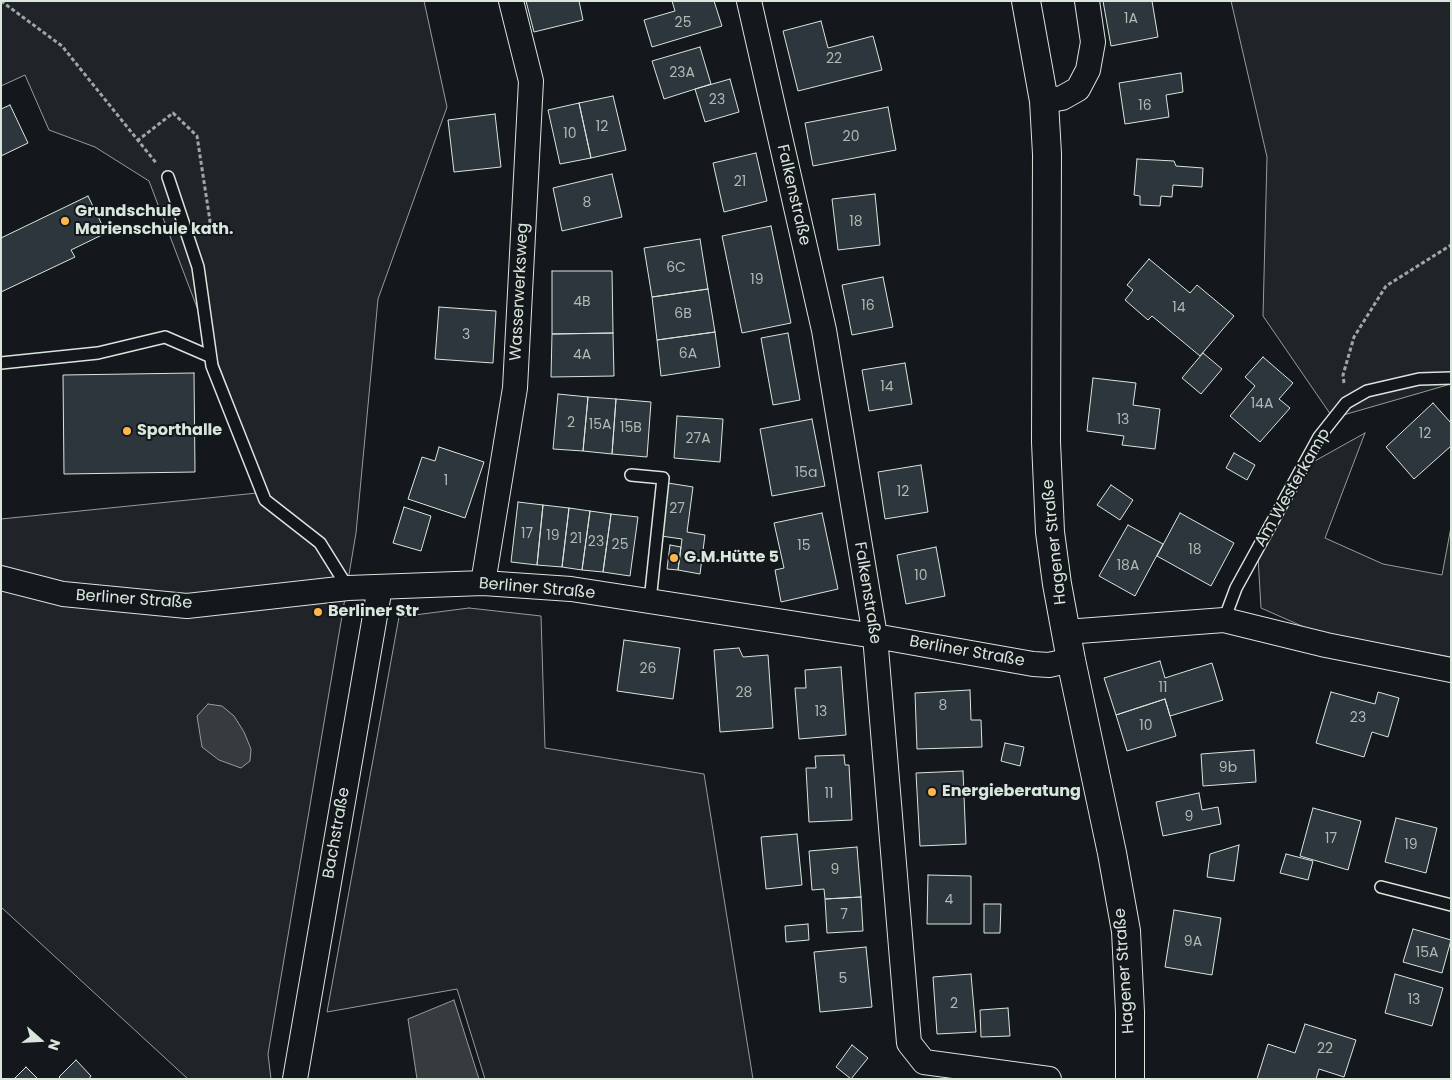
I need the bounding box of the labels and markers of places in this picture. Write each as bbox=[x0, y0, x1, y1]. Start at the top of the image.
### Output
place label: Grundschule Marienschule kath. bbox=[75, 202, 233, 240]
marker: Grundschule Marienschule kath. bbox=[59, 215, 71, 227]
place label: Sporthalle bbox=[137, 421, 222, 441]
marker: Sporthalle bbox=[121, 425, 133, 437]
place label: G.M.Hütte 5 bbox=[684, 548, 779, 568]
marker: G.M.Hütte 5 bbox=[668, 552, 680, 564]
place label: Berliner Str bbox=[328, 602, 419, 622]
marker: Berliner Str bbox=[312, 606, 324, 618]
place label: Energieberatung bbox=[942, 782, 1081, 802]
marker: Energieberatung bbox=[926, 786, 938, 798]

